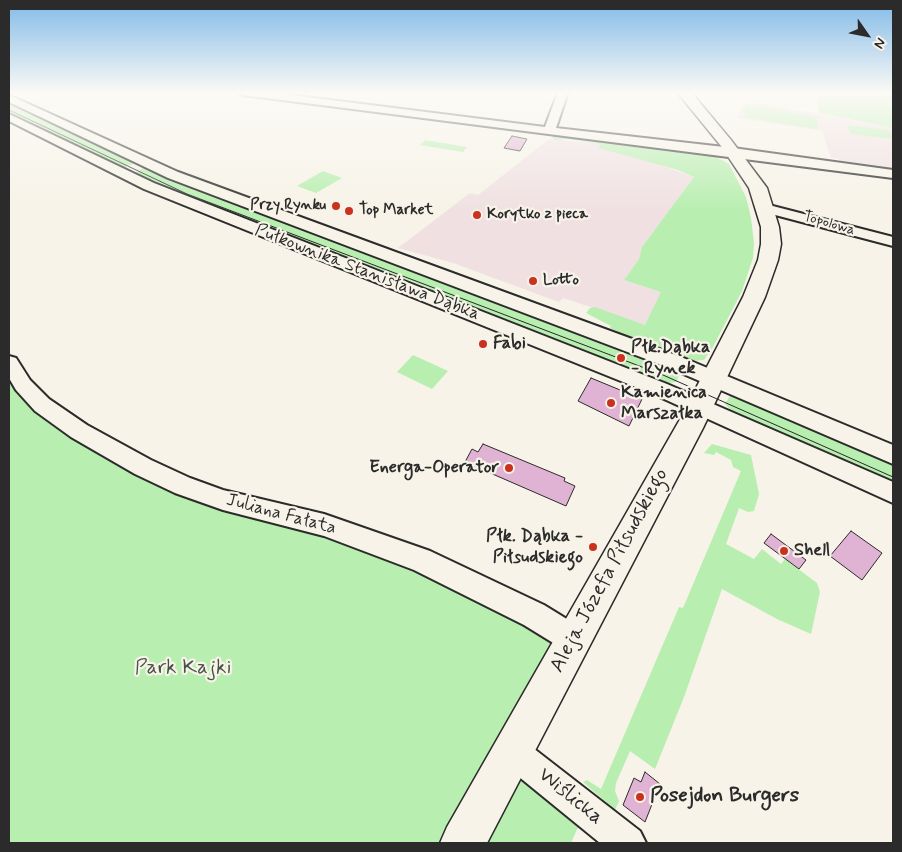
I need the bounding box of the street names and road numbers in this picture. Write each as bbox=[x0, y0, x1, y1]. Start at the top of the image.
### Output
street label: Topolowa bbox=[801, 208, 857, 240]
street label: Pułkownika Stanisława Dąbka bbox=[252, 220, 482, 326]
street label: Aleja Józefa Piłsudskiego bbox=[545, 465, 675, 677]
street label: Juliana Fałata bbox=[224, 490, 338, 540]
street label: Wiślicka bbox=[532, 763, 608, 831]

